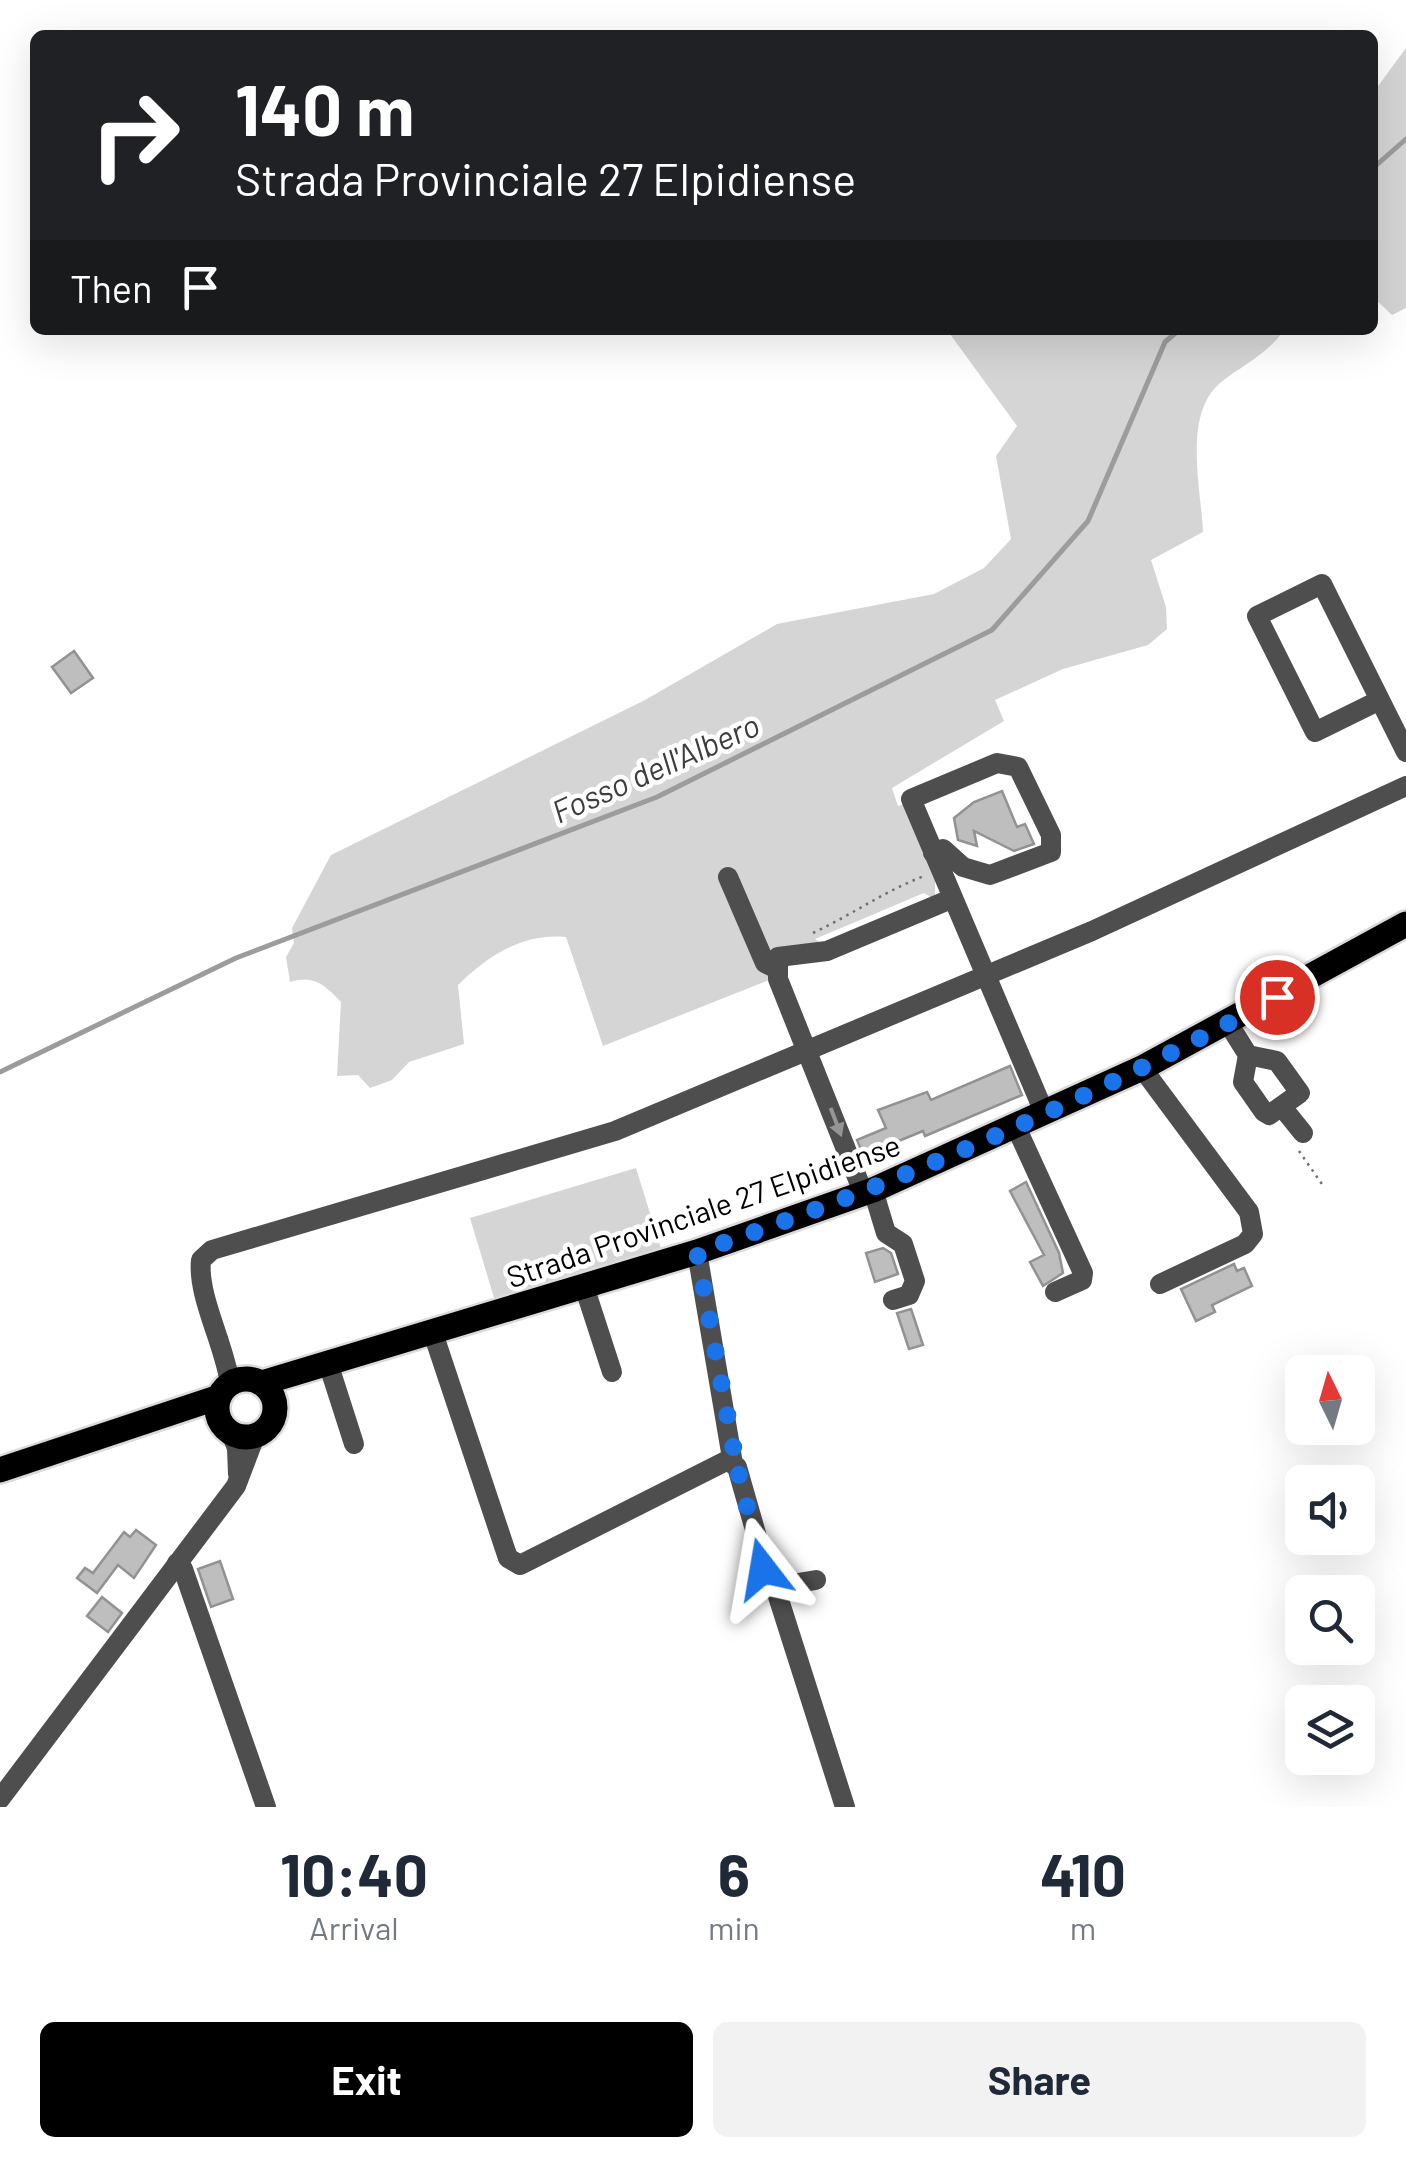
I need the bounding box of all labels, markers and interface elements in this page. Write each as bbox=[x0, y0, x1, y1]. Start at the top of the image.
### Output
text: 140 m bbox=[235, 66, 414, 150]
icon: right bbox=[70, 70, 200, 200]
text: Strada Provinciale 27 Elpidiense bbox=[235, 151, 856, 205]
icon: arrive bbox=[173, 260, 228, 315]
text: Then bbox=[70, 265, 153, 311]
water label: Fosso dell'Albero bbox=[545, 704, 765, 830]
pin bbox=[1235, 955, 1320, 1040]
icon: arrive bbox=[1250, 970, 1305, 1025]
one-way arrow bbox=[829, 1107, 845, 1137]
street label: Strada Provinciale 27 Elpidiense bbox=[501, 1126, 905, 1294]
north arrow bbox=[1285, 1355, 1375, 1445]
map controls bbox=[1285, 1355, 1375, 1775]
button: sound bbox=[1285, 1465, 1375, 1555]
position arrow bbox=[711, 1517, 815, 1621]
button: search bbox=[1285, 1575, 1375, 1665]
button: layers bbox=[1285, 1685, 1375, 1775]
text: 10:40 bbox=[280, 1837, 428, 1909]
text: 6 bbox=[718, 1837, 750, 1909]
text: 410 bbox=[1040, 1837, 1126, 1909]
text: Arrival bbox=[309, 1908, 399, 1946]
text: min bbox=[708, 1908, 760, 1946]
text: m bbox=[1070, 1908, 1096, 1946]
button: Exit bbox=[40, 2022, 693, 2137]
button: Share bbox=[713, 2022, 1366, 2137]

